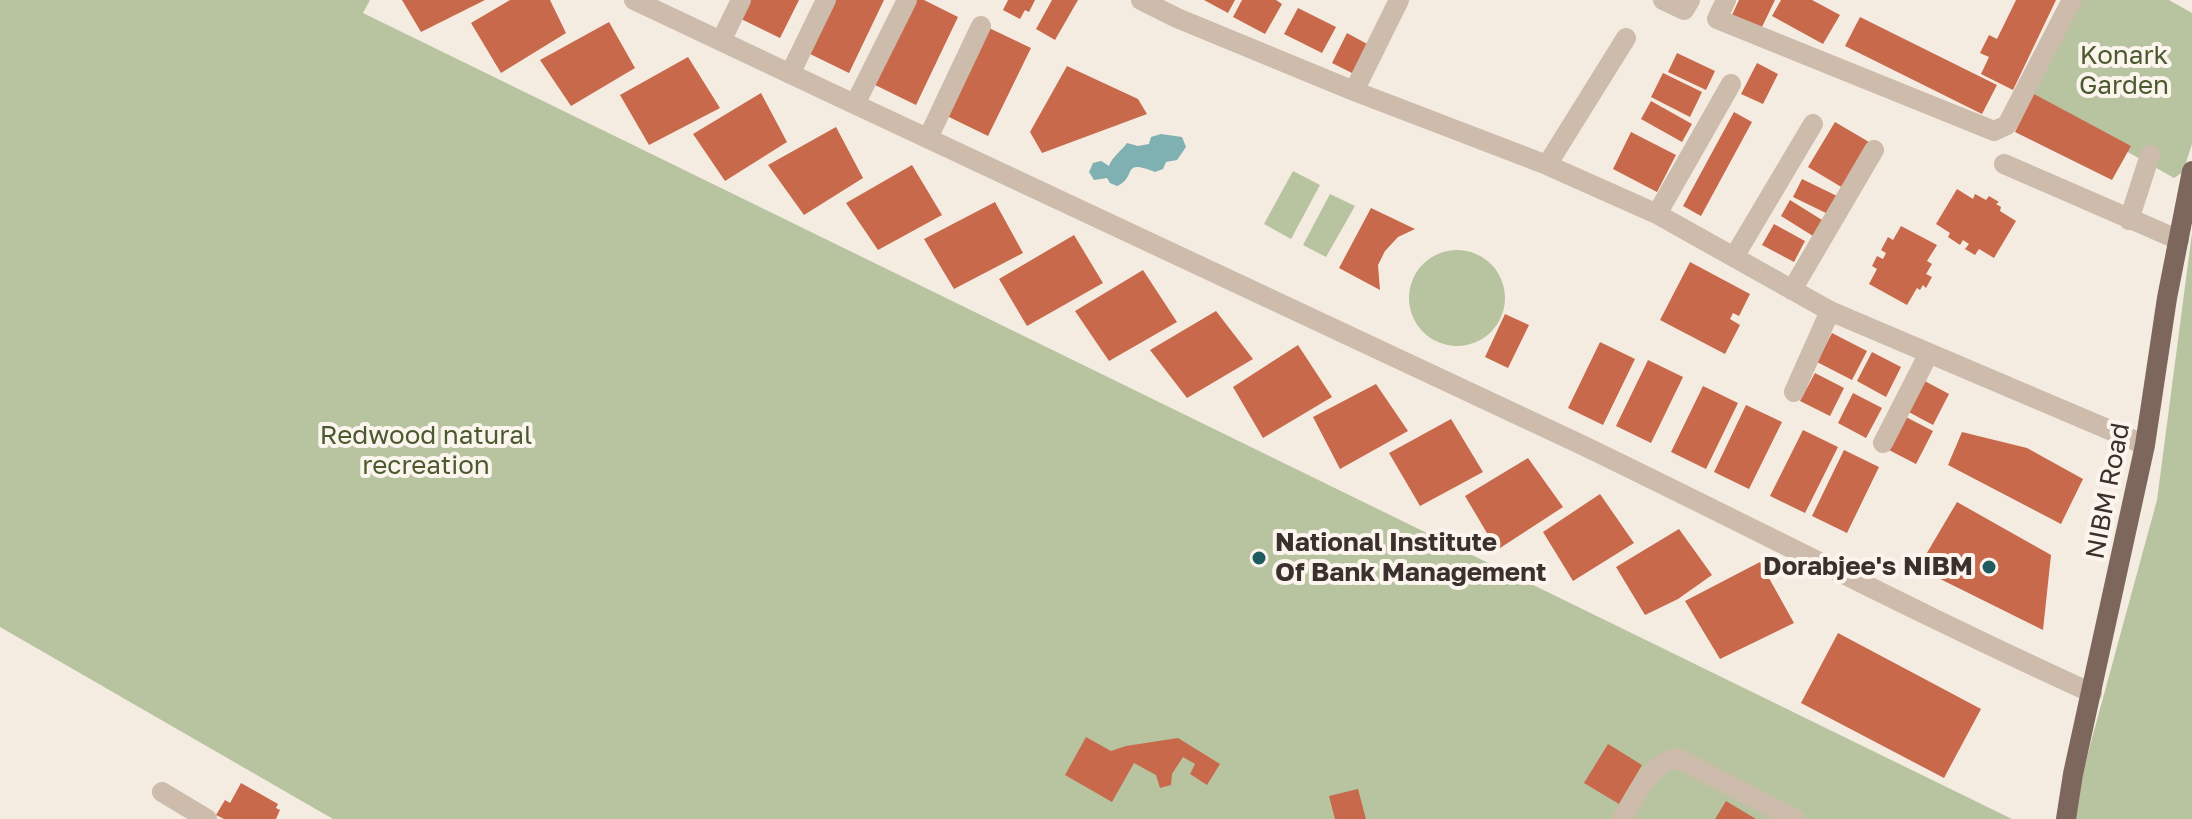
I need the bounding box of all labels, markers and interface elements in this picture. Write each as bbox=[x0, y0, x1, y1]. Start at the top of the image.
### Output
park label: Konark Garden bbox=[2079, 40, 2169, 102]
park label: Redwood natural recreation bbox=[320, 420, 532, 482]
street label: NIBM Road bbox=[2080, 420, 2136, 562]
place label: National Institute Of Bank Management bbox=[1275, 527, 1546, 588]
marker: National Institute Of Bank Management bbox=[1250, 549, 1268, 567]
place label: Dorabjee's NIBM bbox=[1763, 551, 1973, 583]
marker: Dorabjee's NIBM bbox=[1980, 558, 1998, 576]

